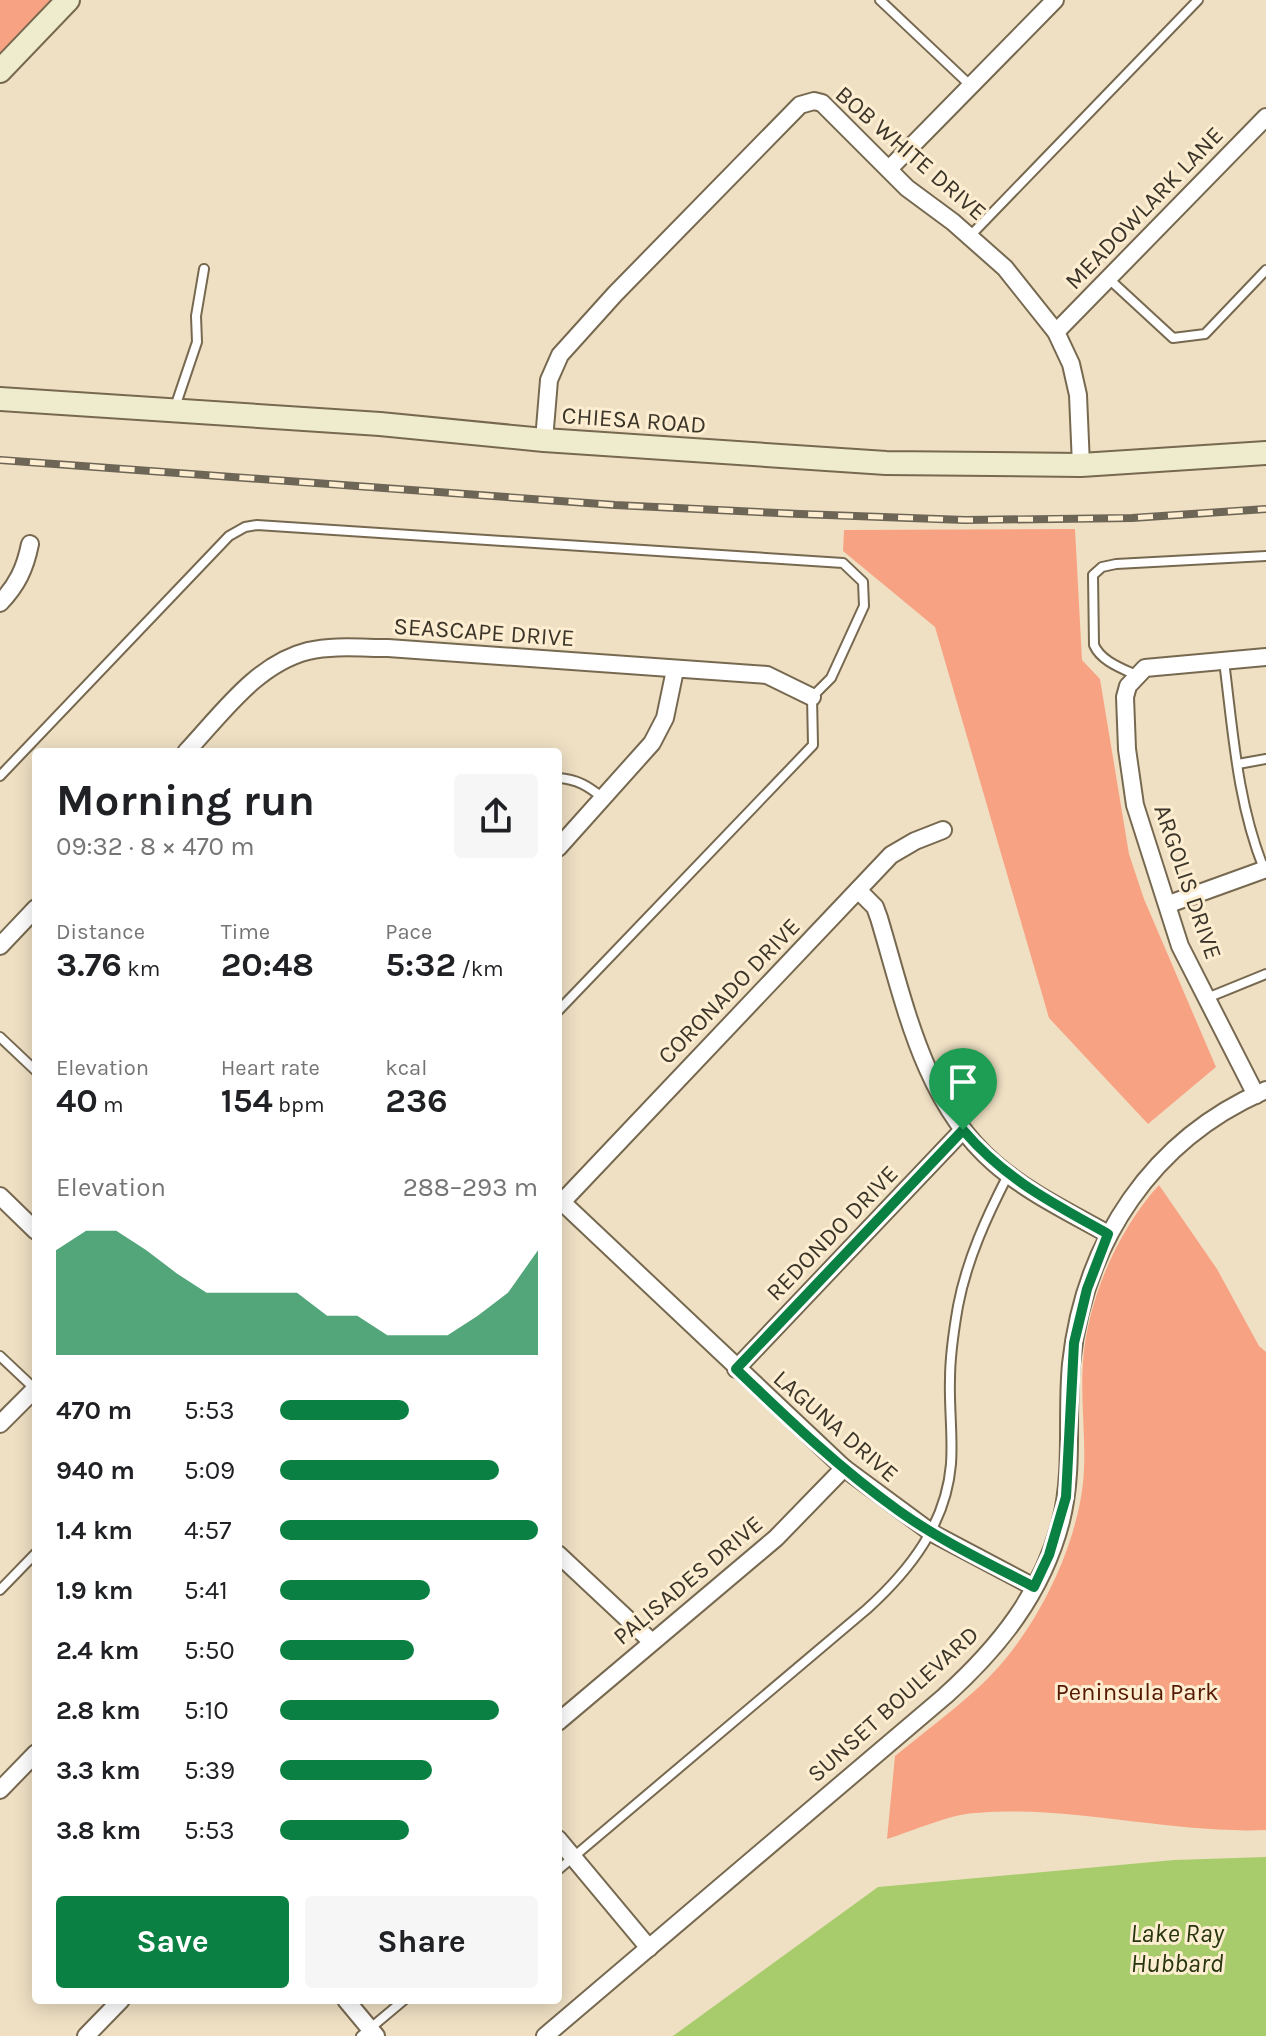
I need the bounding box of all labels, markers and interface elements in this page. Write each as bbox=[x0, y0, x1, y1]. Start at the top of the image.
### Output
street label: BOB WHITE DRIVE bbox=[830, 80, 992, 226]
street label: MEADOWLARK LANE bbox=[1059, 121, 1229, 295]
street label: CHIESA ROAD bbox=[561, 401, 707, 439]
street label: SEASCAPE DRIVE bbox=[392, 612, 576, 652]
button: share bbox=[454, 774, 538, 858]
text: Morning run bbox=[56, 775, 315, 826]
street label: ARGOLIS DRIVE bbox=[1148, 801, 1228, 963]
text: 09:32 · 8 × 470 m bbox=[56, 831, 255, 862]
street label: CORONADO DRIVE bbox=[652, 912, 806, 1070]
text: Distance bbox=[56, 919, 145, 945]
text: Time bbox=[221, 919, 270, 945]
text: Pace bbox=[385, 919, 432, 945]
text: 3.76 bbox=[56, 945, 122, 985]
text: 20:48 bbox=[221, 945, 314, 985]
text: 5:32 bbox=[385, 945, 456, 985]
text: km bbox=[122, 956, 160, 982]
text: /km bbox=[456, 956, 504, 982]
pin bbox=[929, 1048, 997, 1130]
text: Elevation bbox=[56, 1055, 149, 1081]
text: Heart rate bbox=[221, 1055, 320, 1081]
text: kcal bbox=[385, 1055, 427, 1081]
icon: arrive bbox=[941, 1060, 985, 1104]
text: 40 bbox=[56, 1081, 98, 1121]
text: 154 bbox=[221, 1081, 273, 1121]
text: 236 bbox=[385, 1081, 448, 1121]
text: m bbox=[98, 1092, 124, 1118]
text: bpm bbox=[273, 1092, 325, 1118]
street label: REDONDO DRIVE bbox=[760, 1160, 904, 1306]
text: Elevation bbox=[56, 1172, 166, 1203]
text: 288–293 m bbox=[403, 1172, 538, 1203]
street label: LAGUNA DRIVE bbox=[768, 1364, 904, 1488]
text: 470 m bbox=[56, 1395, 132, 1426]
text: 5:53 bbox=[184, 1395, 235, 1426]
text: 940 m bbox=[56, 1455, 135, 1486]
text: 5:09 bbox=[184, 1455, 235, 1486]
street label: PALISADES DRIVE bbox=[608, 1509, 768, 1651]
text: 1.4 km bbox=[56, 1515, 133, 1546]
text: 4:57 bbox=[184, 1515, 231, 1546]
text: 1.9 km bbox=[56, 1575, 133, 1606]
text: 5:41 bbox=[184, 1575, 228, 1606]
street label: SUNSET BOULEVARD bbox=[802, 1620, 984, 1788]
text: 2.4 km bbox=[56, 1635, 139, 1666]
text: 5:50 bbox=[184, 1635, 235, 1666]
park label: Peninsula Park bbox=[1055, 1678, 1219, 1706]
text: 2.8 km bbox=[56, 1695, 141, 1726]
text: 5:10 bbox=[184, 1695, 229, 1726]
text: 3.3 km bbox=[56, 1755, 141, 1786]
text: 5:39 bbox=[184, 1755, 235, 1786]
text: 3.8 km bbox=[56, 1815, 141, 1846]
text: 5:53 bbox=[184, 1815, 235, 1846]
button: Save bbox=[56, 1896, 289, 1988]
button: Share bbox=[305, 1896, 538, 1988]
water label: Lake Ray Hubbard bbox=[1130, 1918, 1224, 1979]

